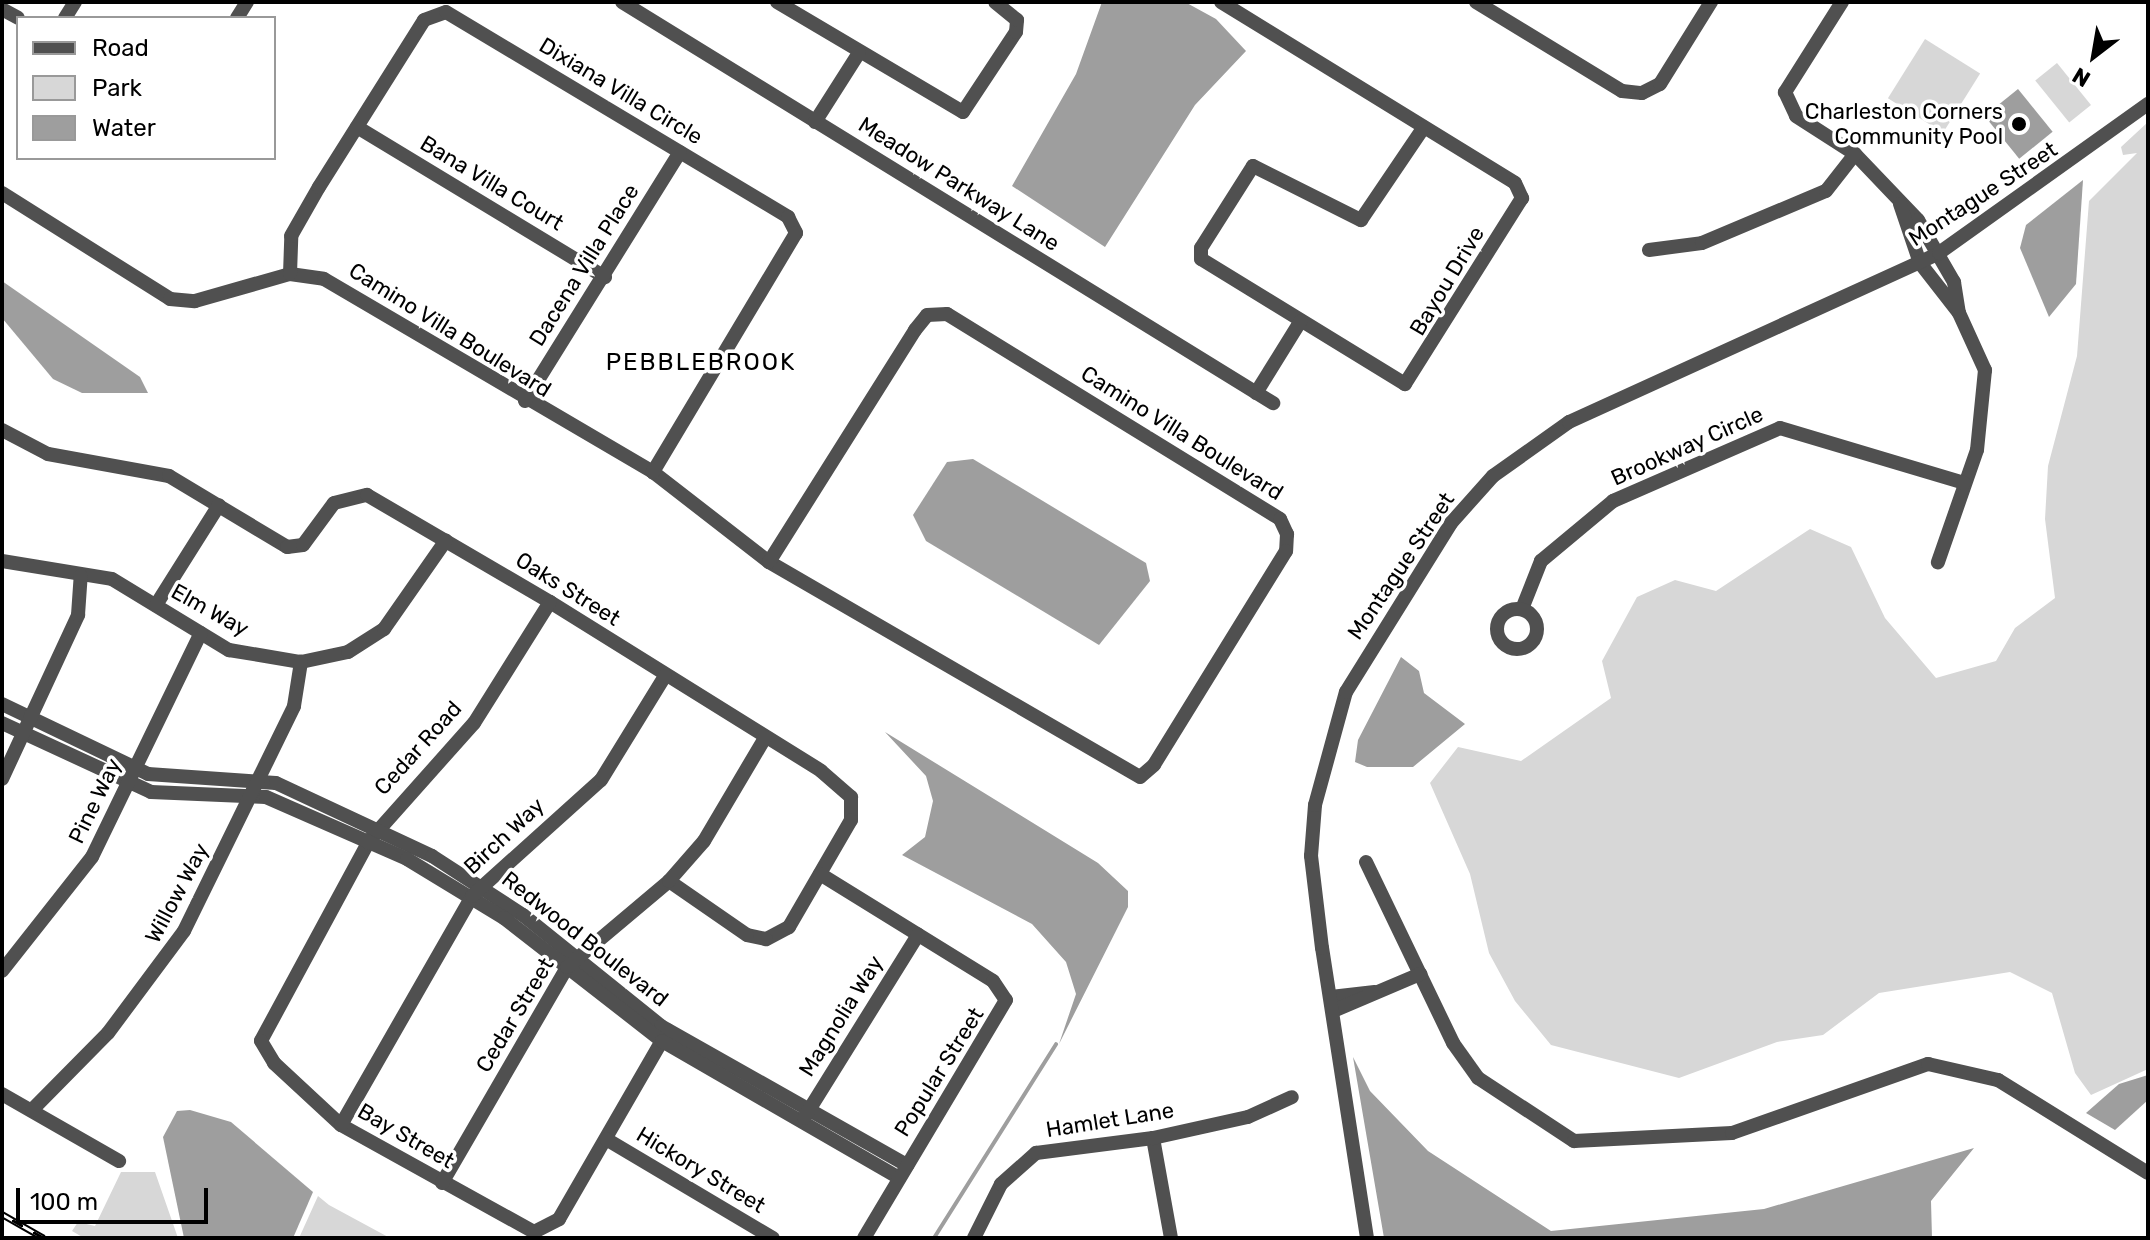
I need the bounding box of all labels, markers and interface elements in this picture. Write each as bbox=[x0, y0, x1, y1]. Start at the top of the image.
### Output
legend bbox=[16, 16, 276, 160]
north arrow bbox=[2054, 16, 2134, 96]
street label: Dixiana Villa Circle bbox=[534, 32, 708, 150]
text: Road bbox=[92, 34, 149, 62]
text: N bbox=[2068, 61, 2095, 93]
text: Park bbox=[92, 74, 142, 102]
place label: Charleston Corners Community Pool bbox=[1805, 98, 2003, 150]
street label: Meadow Parkway Lane bbox=[853, 111, 1065, 257]
text: Water bbox=[92, 114, 156, 142]
marker: Charleston Corners Community Pool bbox=[2010, 115, 2028, 133]
street label: Bana Villa Court bbox=[415, 130, 569, 236]
street label: Montague Street bbox=[1904, 136, 2062, 252]
street label: Dacena Villa Place bbox=[523, 179, 645, 351]
street label: Bayou Drive bbox=[1404, 222, 1490, 340]
street label: Camino Villa Boulevard bbox=[344, 257, 556, 403]
district label: PEBBLEBROOK bbox=[606, 349, 796, 377]
street label: Camino Villa Boulevard bbox=[1076, 360, 1288, 506]
street label: Brookway Circle bbox=[1607, 401, 1767, 491]
street label: Montague Street bbox=[1342, 487, 1460, 645]
street label: Oaks Street bbox=[511, 546, 625, 632]
street label: Elm Way bbox=[167, 578, 253, 642]
street label: Cedar Road bbox=[369, 695, 467, 801]
street label: Pine Way bbox=[63, 754, 127, 848]
street label: Birch Way bbox=[458, 792, 550, 880]
street label: Willow Way bbox=[139, 838, 215, 948]
street label: Redwood Boulevard bbox=[497, 866, 673, 1012]
street label: Magnolia Way bbox=[793, 950, 889, 1082]
street label: Cedar Street bbox=[470, 953, 560, 1077]
street label: Popular Street bbox=[889, 1002, 989, 1142]
street label: Hamlet Lane bbox=[1044, 1097, 1176, 1143]
street label: Bay Street bbox=[353, 1098, 459, 1174]
street label: Hickory Street bbox=[632, 1121, 770, 1219]
scale bar bbox=[20, 1172, 212, 1222]
text: 100 m bbox=[30, 1188, 98, 1216]

